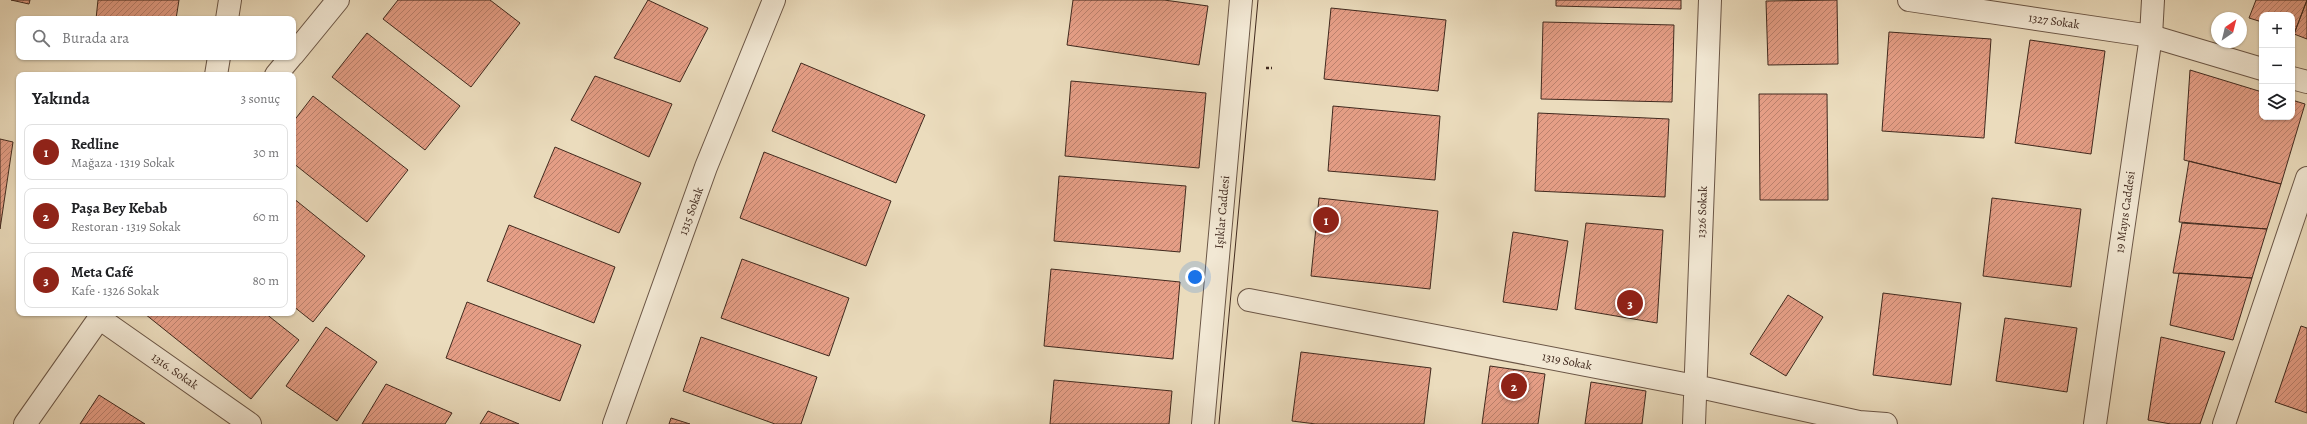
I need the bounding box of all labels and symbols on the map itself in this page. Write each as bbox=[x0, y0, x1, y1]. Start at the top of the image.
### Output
street label: 1327 Sokak bbox=[2027, 9, 2081, 33]
north arrow bbox=[2211, 12, 2247, 48]
street label: 19 Mayıs Caddesi bbox=[2111, 170, 2139, 254]
street label: Işıklar Caddesi bbox=[1211, 175, 1233, 249]
street label: 1315 Sokak bbox=[675, 185, 707, 237]
street label: 1326 Sokak bbox=[1693, 186, 1711, 238]
pin: 1 bbox=[1313, 205, 1339, 235]
your location bbox=[1185, 267, 1205, 287]
pin: 3 bbox=[1617, 288, 1643, 318]
street label: 1319 Sokak bbox=[1541, 348, 1593, 374]
street label: 1316. Sokak bbox=[148, 349, 202, 393]
pin: 2 bbox=[1501, 371, 1527, 401]

